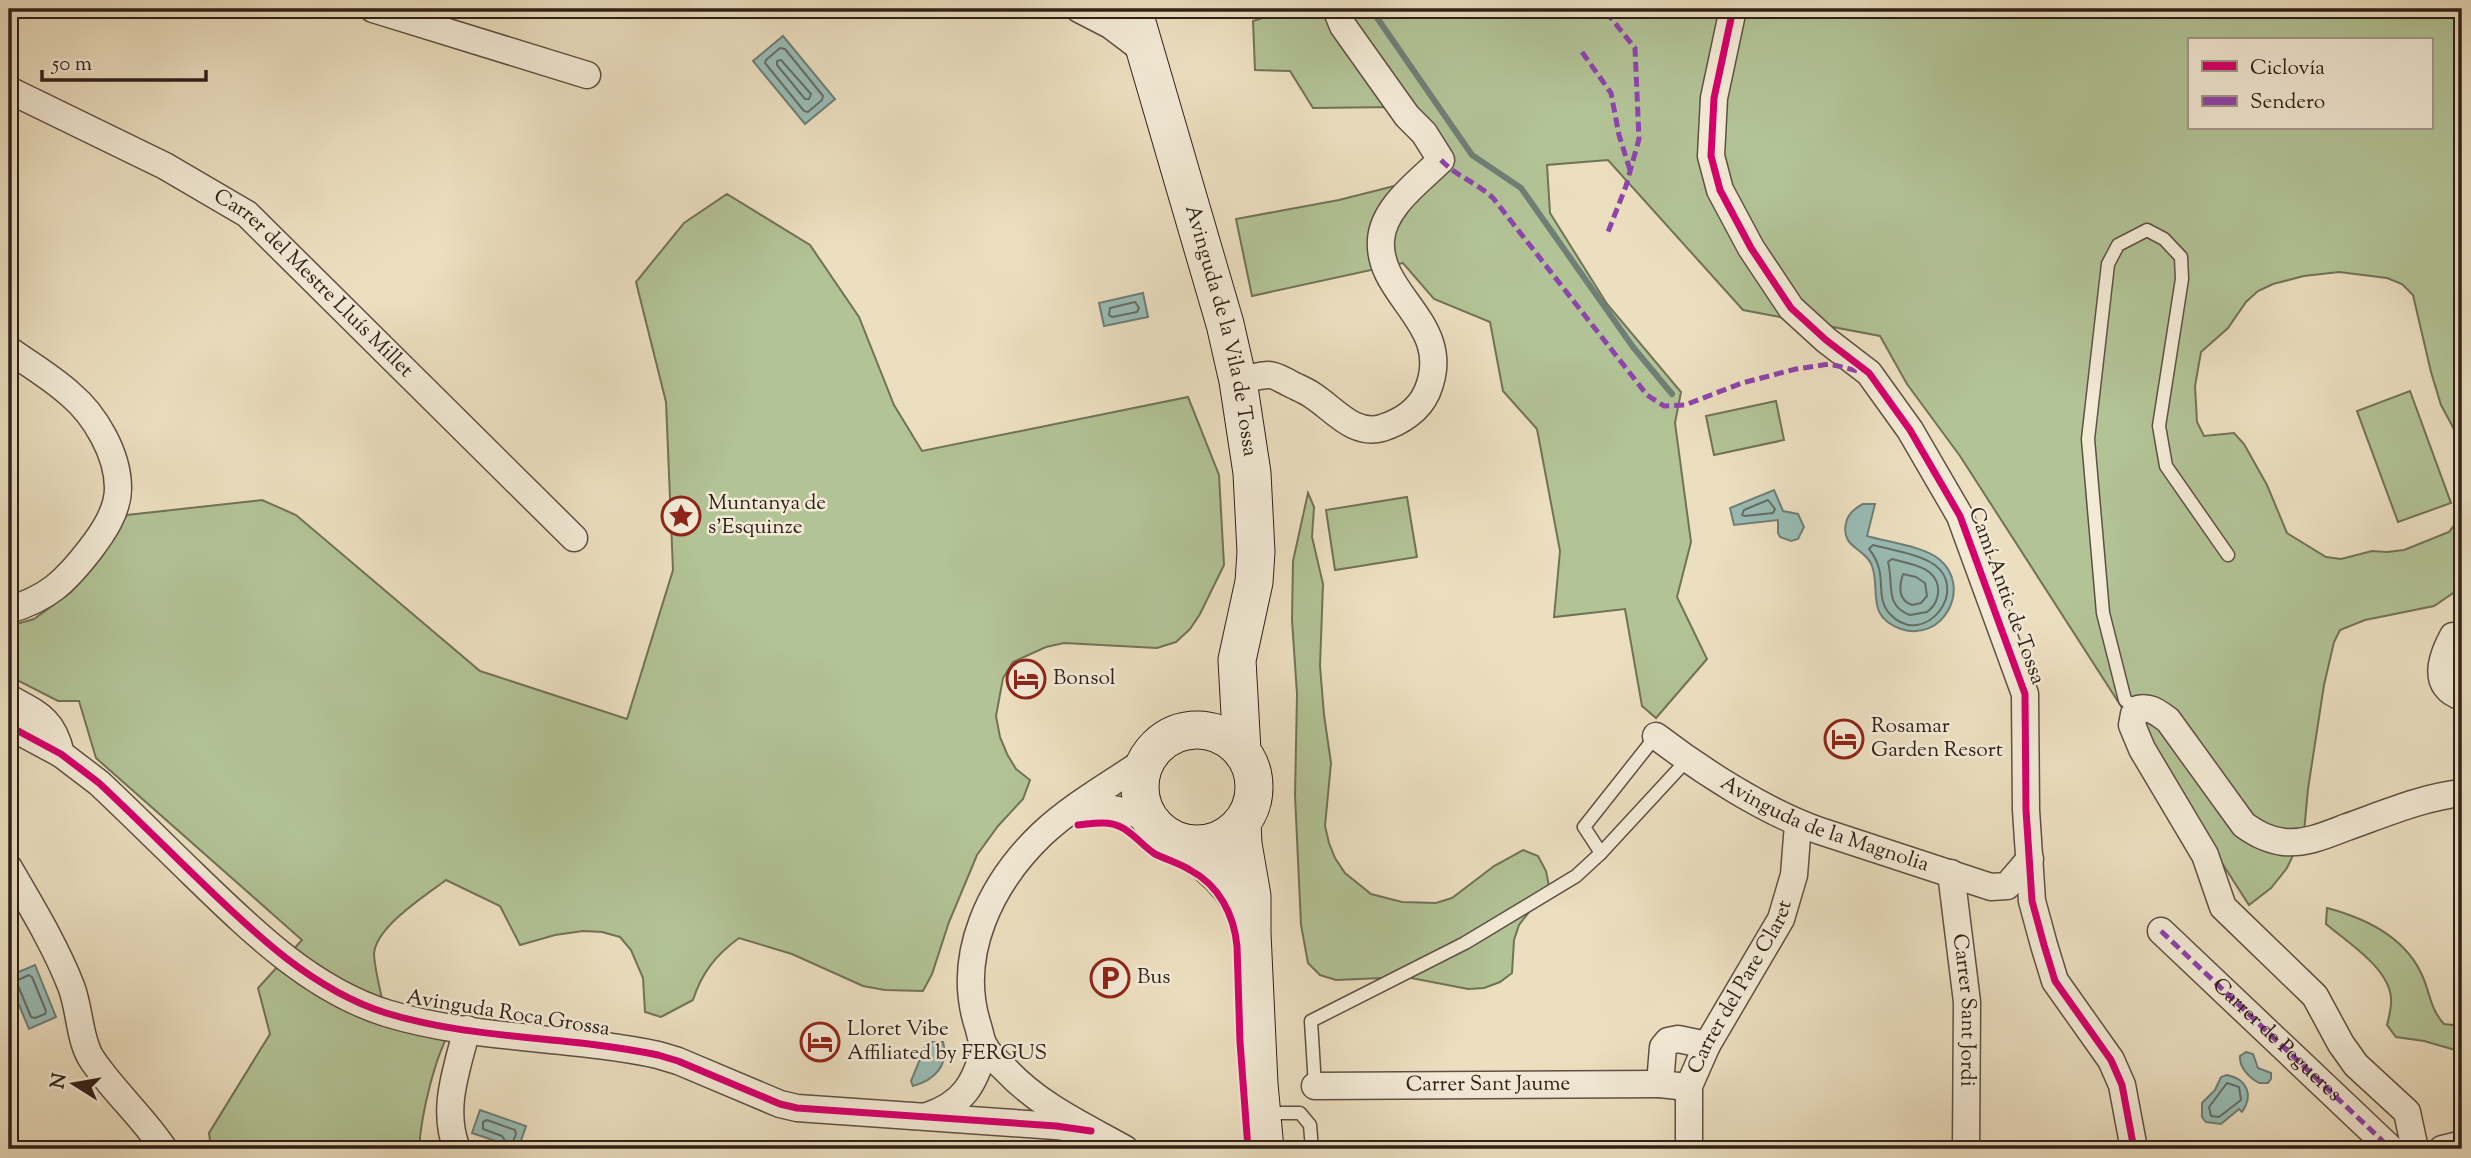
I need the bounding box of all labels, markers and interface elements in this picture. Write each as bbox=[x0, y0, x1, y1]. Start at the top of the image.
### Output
scale bar bbox=[42, 38, 206, 82]
legend bbox=[2188, 38, 2432, 130]
text: 50 m bbox=[51, 50, 92, 80]
text: Ciclovía bbox=[2250, 54, 2325, 84]
text: Sendero bbox=[2250, 88, 2325, 118]
street label: Carrer del Mestre Lluís Millet bbox=[208, 182, 419, 385]
street label: Avinguda de la Vila de Tossa bbox=[1176, 202, 1264, 459]
place label: Muntanya de s'Esquinze bbox=[708, 489, 826, 543]
place icon: Muntanya de s'Esquinze bbox=[660, 495, 702, 537]
street label: Camí Antic de Tossa bbox=[1960, 503, 2052, 689]
hotel icon: Bonsol bbox=[1005, 658, 1047, 700]
place label: Bonsol bbox=[1053, 664, 1116, 694]
place label: Rosamar Garden Resort bbox=[1871, 712, 2003, 766]
hotel icon: Rosamar Garden Resort bbox=[1823, 718, 1865, 760]
street label: Avinguda de la Magnolia bbox=[1714, 769, 1933, 881]
street label: Carrer del Pare Claret bbox=[1681, 897, 1801, 1079]
street label: Carrer Sant Jordi bbox=[1944, 932, 1982, 1087]
parking icon: Bus bbox=[1089, 957, 1131, 999]
place label: Bus bbox=[1137, 963, 1171, 993]
street label: Carrer de Pegueres bbox=[2205, 971, 2348, 1109]
street label: Avinguda Roca Grossa bbox=[404, 983, 612, 1045]
place label: Lloret Vibe Affiliated by FERGUS bbox=[847, 1015, 1047, 1069]
hotel icon: Lloret Vibe Affiliated by FERGUS bbox=[799, 1021, 841, 1063]
north arrow bbox=[38, 1050, 108, 1120]
street label: Carrer Sant Jaume bbox=[1406, 1070, 1570, 1100]
text: N bbox=[45, 1071, 74, 1091]

